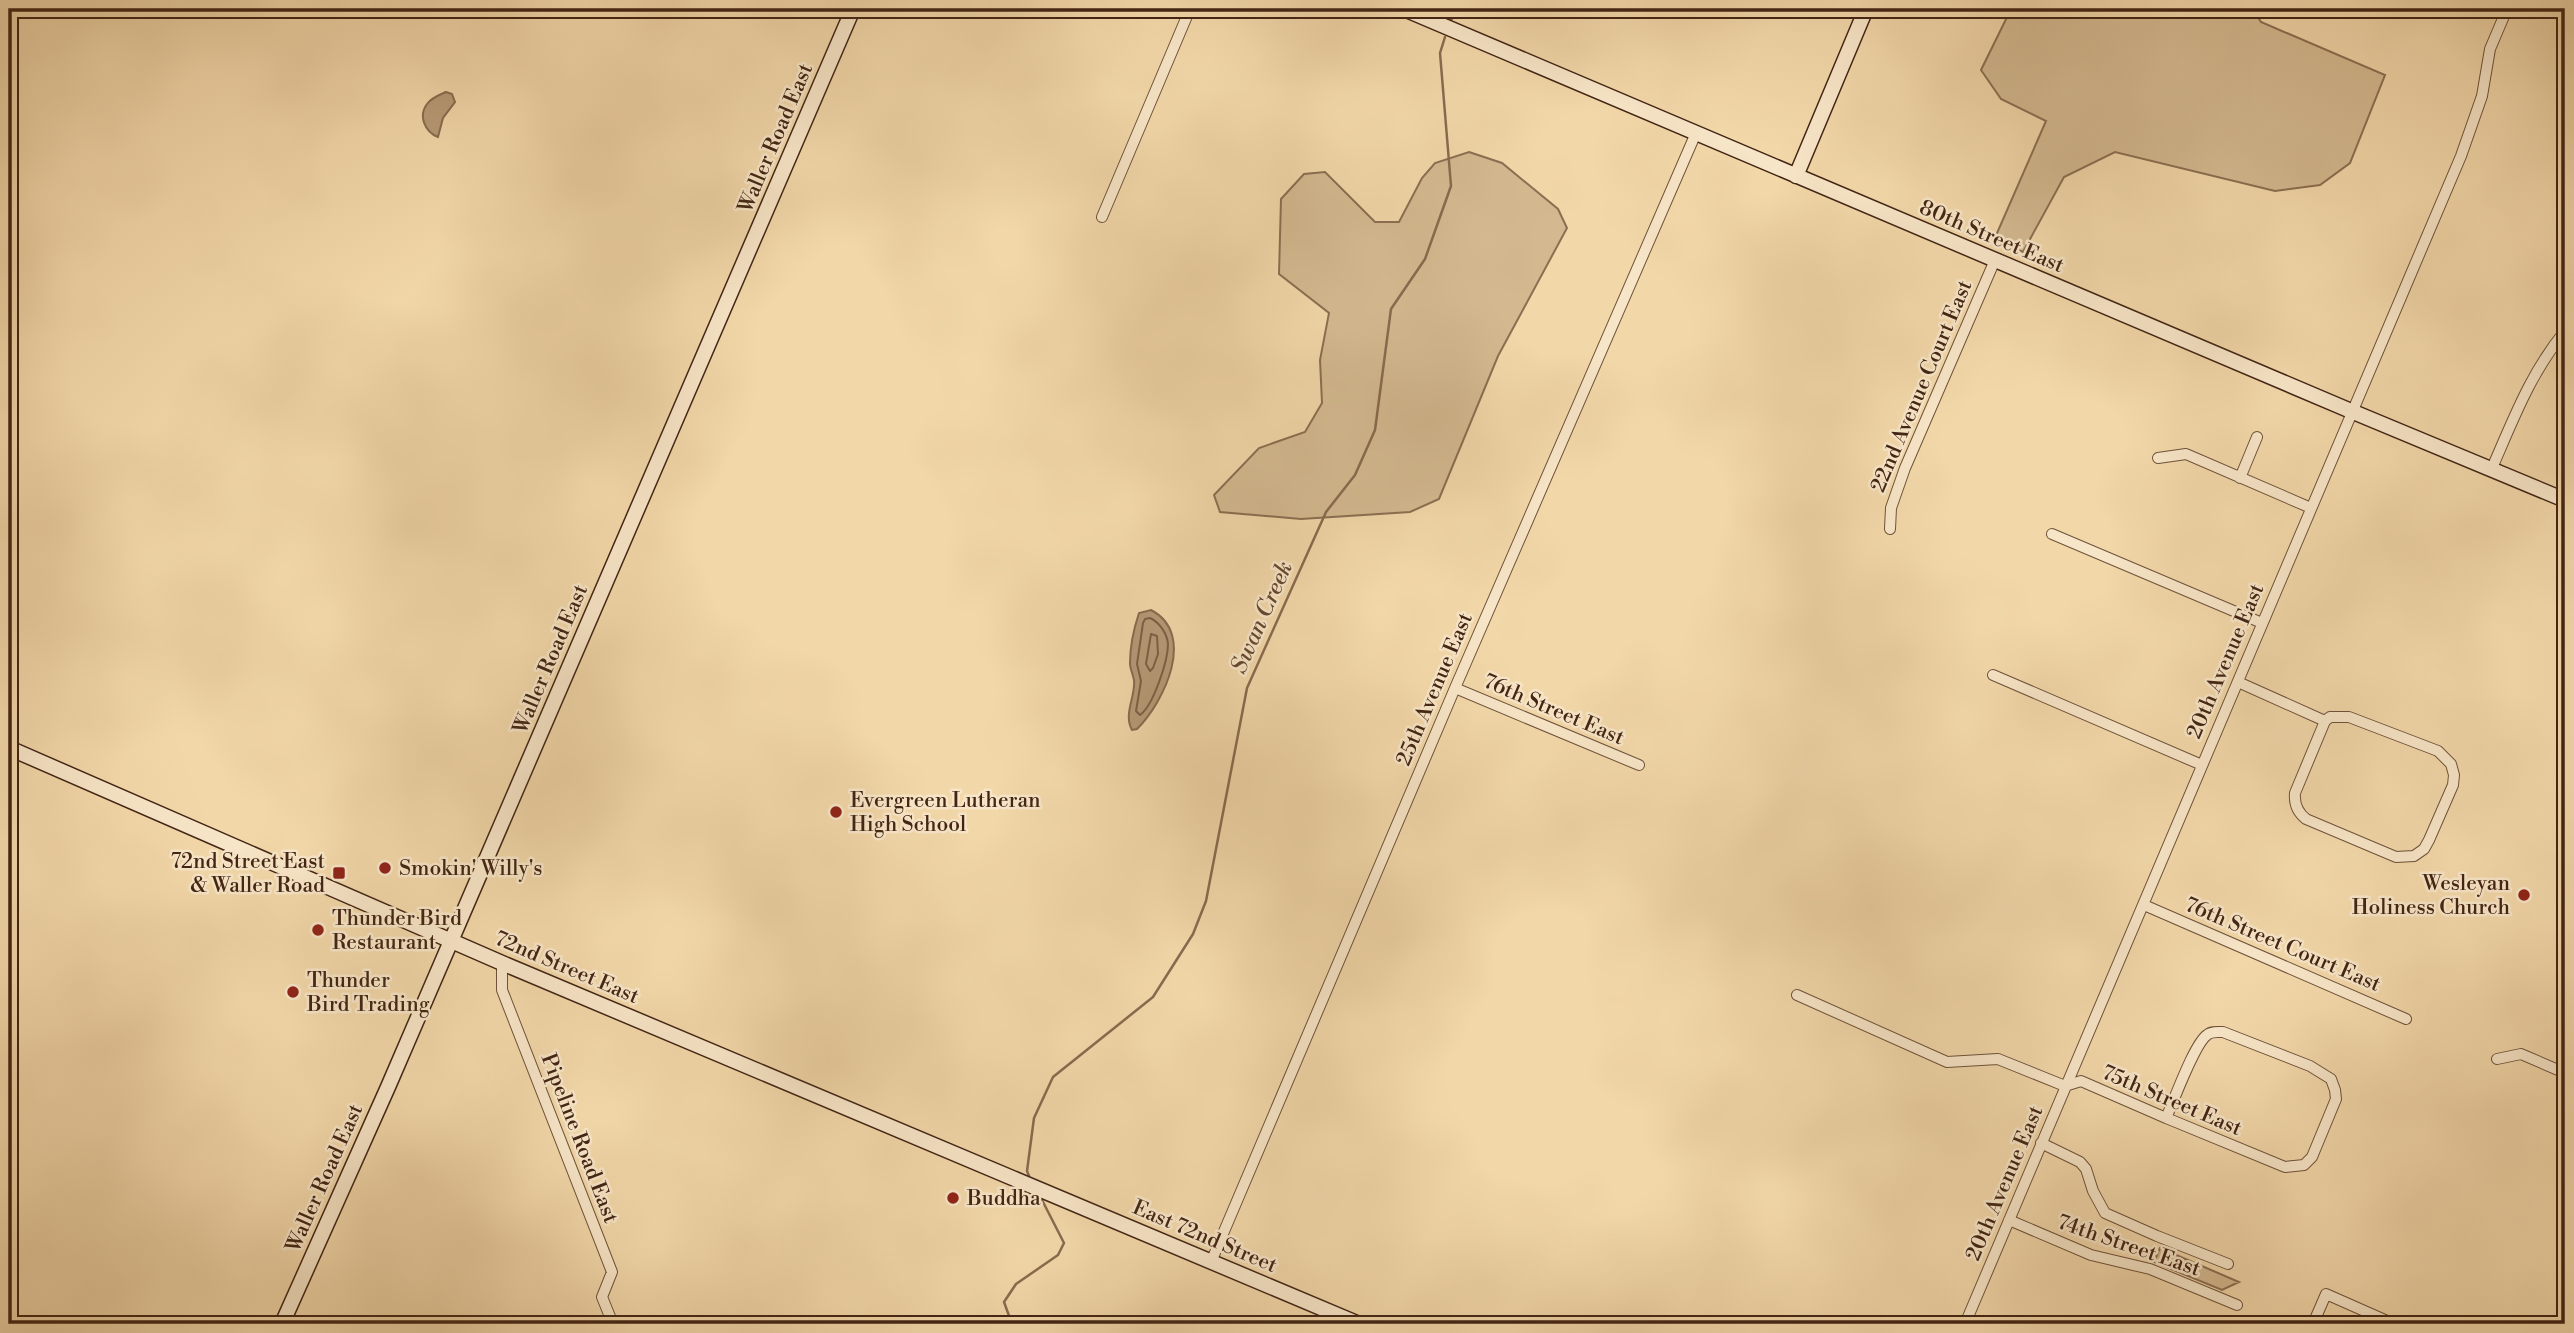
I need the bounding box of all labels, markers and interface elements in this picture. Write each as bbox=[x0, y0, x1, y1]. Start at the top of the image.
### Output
street label: Waller Road East bbox=[732, 59, 819, 218]
street label: 80th Street East bbox=[1915, 195, 2068, 279]
street label: 22nd Avenue Court East bbox=[1865, 276, 1979, 496]
water label: Swan Creek bbox=[1225, 557, 1299, 678]
street label: 20th Avenue East bbox=[2182, 579, 2271, 743]
street label: Waller Road East bbox=[507, 580, 594, 739]
street label: 25th Avenue East bbox=[1391, 609, 1479, 770]
street label: 76th Street East bbox=[1479, 669, 1628, 752]
place label: Evergreen Lutheran High School bbox=[850, 788, 1041, 838]
marker: Evergreen Lutheran High School bbox=[828, 804, 844, 820]
place label: 72nd Street East & Waller Road bbox=[171, 849, 326, 899]
place label: Smokin' Willy's bbox=[399, 856, 543, 882]
marker: Smokin' Willy's bbox=[377, 860, 393, 876]
marker: 72nd Street East & Waller Road bbox=[331, 865, 347, 881]
place label: Wesleyan Holiness Church bbox=[2352, 871, 2510, 921]
marker: Wesleyan Holiness Church bbox=[2516, 887, 2532, 903]
street label: 76th Street Court East bbox=[2181, 892, 2385, 998]
place label: Thunder Bird Restaurant bbox=[332, 906, 462, 956]
marker: Thunder Bird Restaurant bbox=[310, 922, 326, 938]
street label: 72nd Street East bbox=[490, 926, 643, 1010]
place label: Thunder Bird Trading bbox=[306, 968, 430, 1018]
marker: Thunder Bird Trading bbox=[285, 984, 301, 1000]
street label: Pipeline Road East bbox=[535, 1050, 624, 1227]
street label: 75th Street East bbox=[2098, 1060, 2246, 1142]
street label: Waller Road East bbox=[280, 1100, 370, 1258]
street label: 20th Avenue East bbox=[1961, 1101, 2050, 1265]
place label: Buddha bbox=[966, 1186, 1041, 1212]
marker: Buddha bbox=[945, 1190, 961, 1206]
street label: East 72nd Street bbox=[1128, 1195, 1281, 1279]
street label: 74th Street East bbox=[2054, 1209, 2204, 1283]

